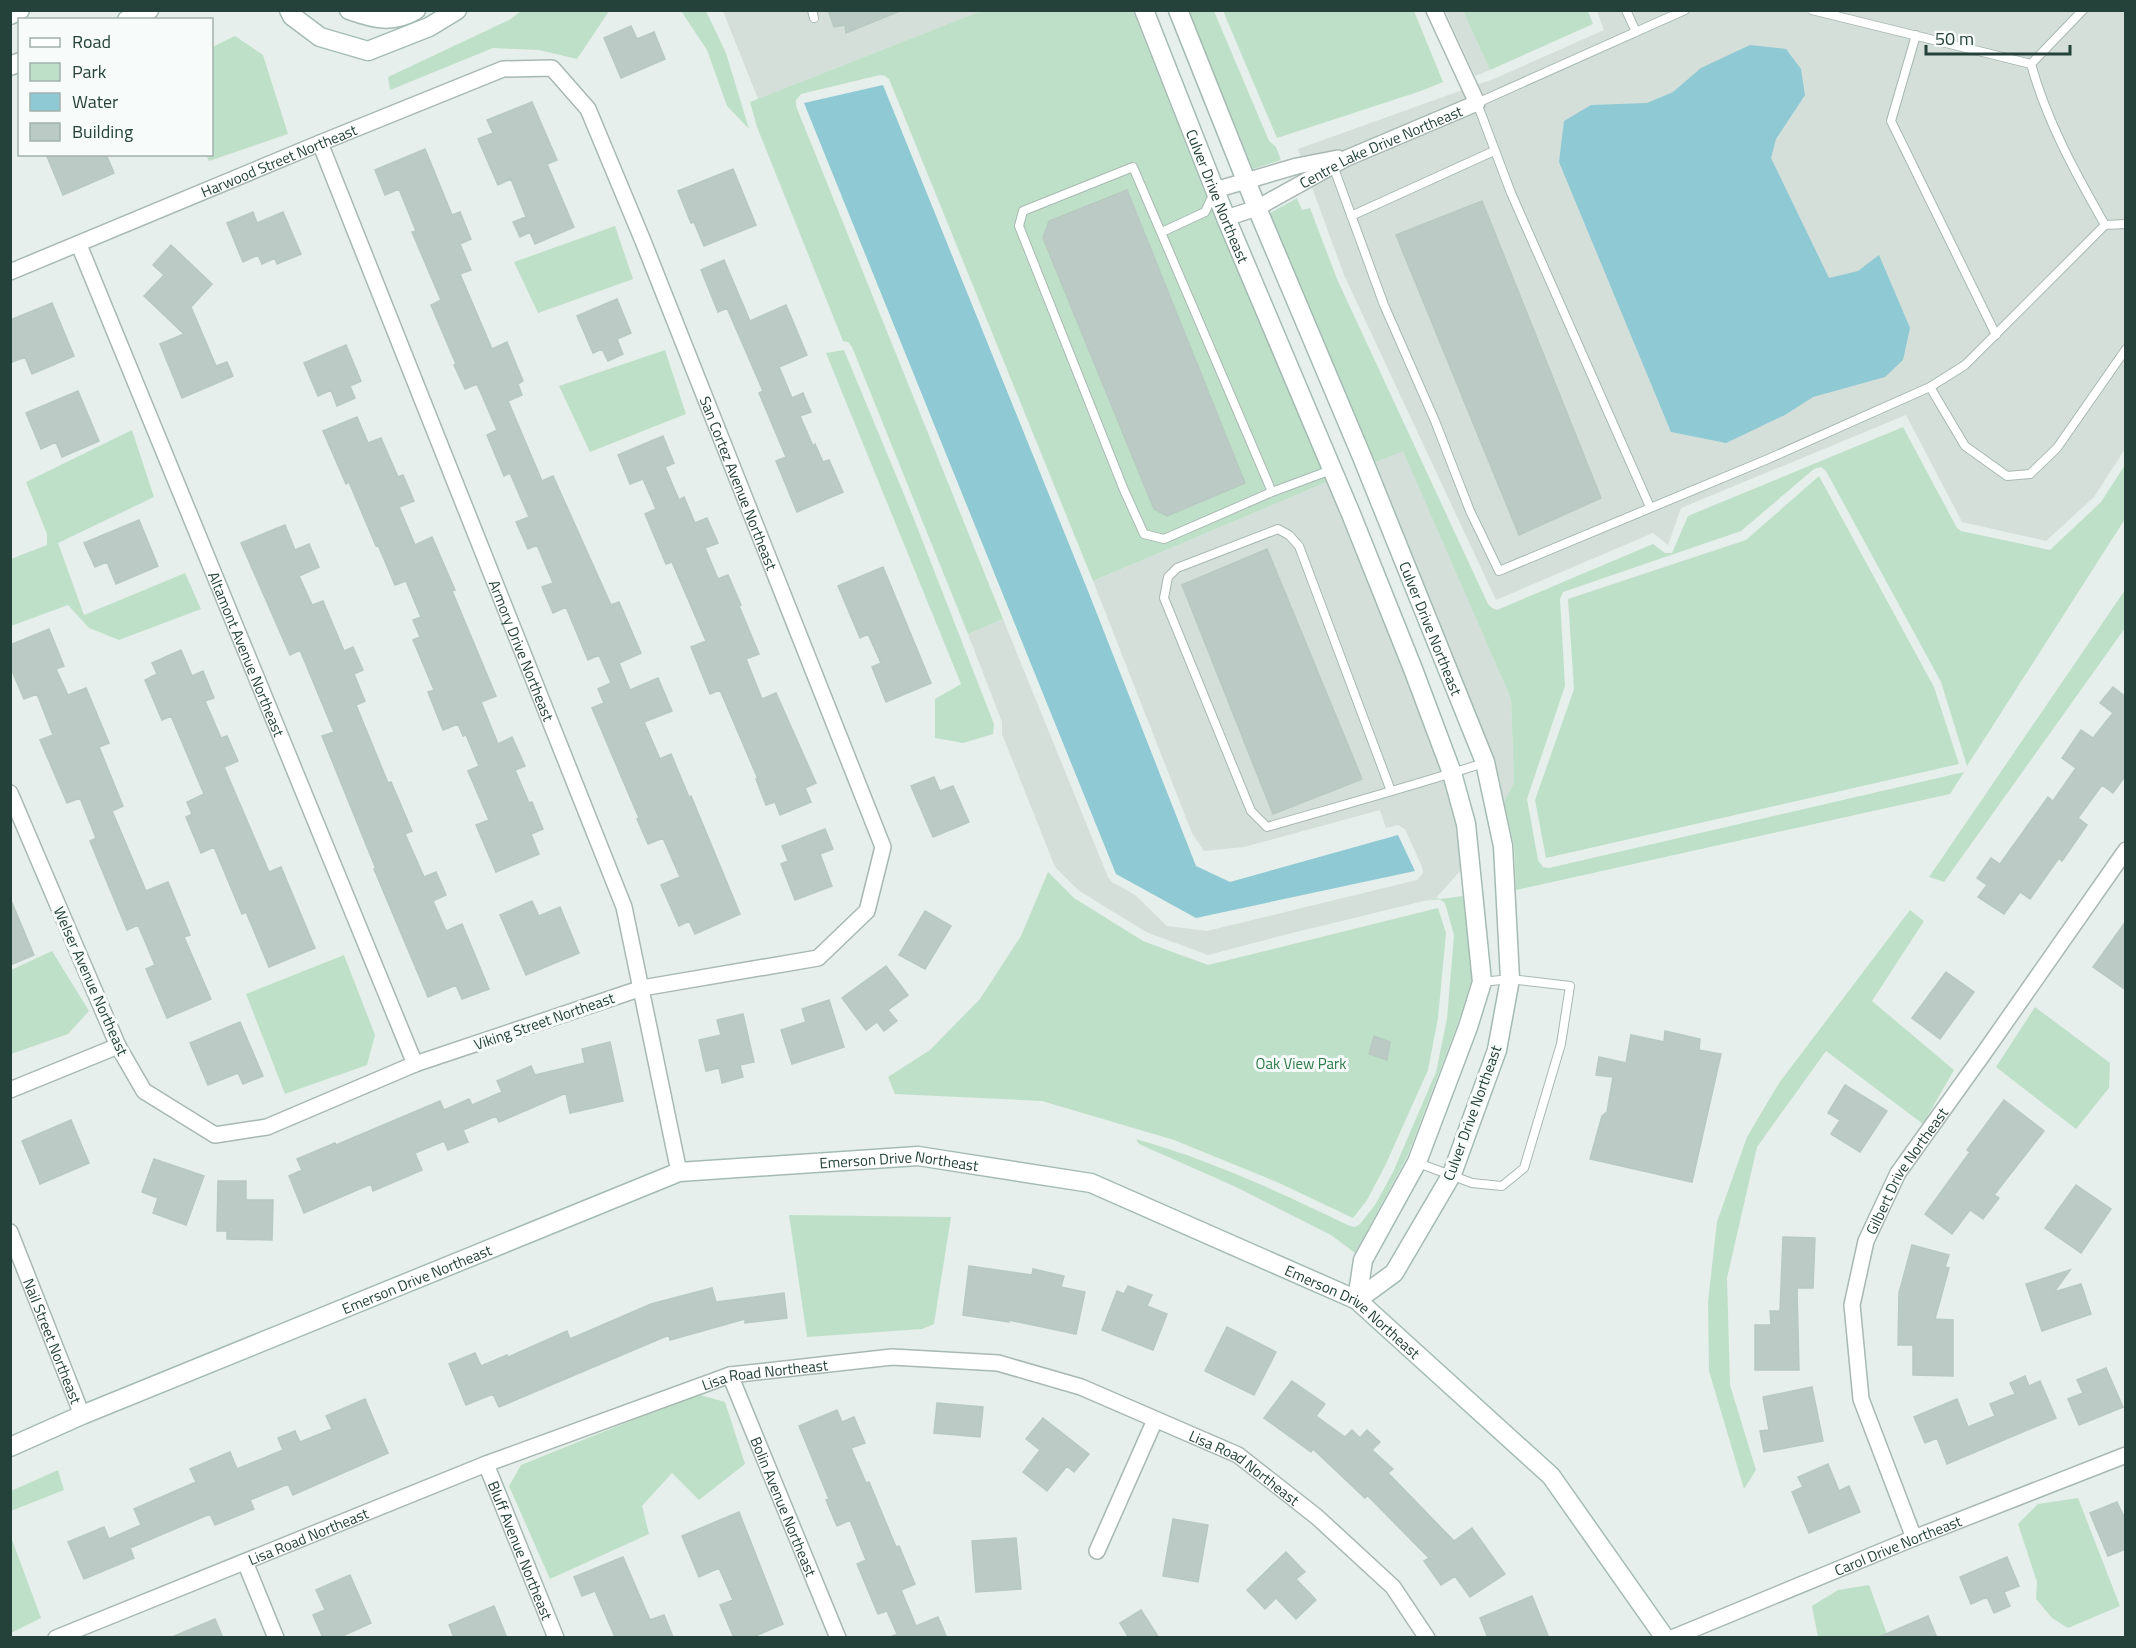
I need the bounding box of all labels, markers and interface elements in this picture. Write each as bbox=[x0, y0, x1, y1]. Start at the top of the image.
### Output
legend bbox=[18, 18, 213, 156]
scale bar bbox=[1926, 18, 2070, 56]
text: 50 m bbox=[1935, 25, 1974, 52]
text: Road bbox=[72, 28, 111, 55]
text: Park bbox=[72, 58, 107, 85]
text: Water bbox=[72, 88, 118, 115]
street label: Centre Lake Drive Northeast bbox=[1295, 99, 1467, 194]
text: Building bbox=[72, 118, 133, 145]
street label: Harwood Street Northeast bbox=[197, 118, 361, 203]
street label: Culver Drive Northeast bbox=[1180, 125, 1255, 267]
street label: San Cortez Avenue Northeast bbox=[694, 393, 784, 574]
street label: Culver Drive Northeast bbox=[1394, 558, 1469, 699]
street label: Altamont Avenue Northeast bbox=[203, 568, 291, 741]
street label: Armory Drive Northeast bbox=[483, 576, 561, 725]
street label: Welser Avenue Northeast bbox=[48, 903, 135, 1060]
street label: Viking Street Northeast bbox=[471, 986, 618, 1056]
street label: Culver Drive Northeast bbox=[1437, 1041, 1507, 1184]
park label: Oak View Park bbox=[1256, 1052, 1346, 1075]
street label: Gilbert Drive Northeast bbox=[1859, 1102, 1954, 1238]
street label: Emerson Drive Northeast bbox=[819, 1144, 981, 1177]
street label: Emerson Drive Northeast bbox=[338, 1238, 496, 1320]
street label: Emerson Drive Northeast bbox=[1281, 1258, 1426, 1364]
street label: Nail Street Northeast bbox=[18, 1274, 88, 1408]
street label: Lisa Road Northeast bbox=[698, 1353, 830, 1396]
street label: Lisa Road Northeast bbox=[1185, 1424, 1305, 1511]
street label: Bolin Avenue Northeast bbox=[745, 1433, 823, 1581]
street label: Bluff Avenue Northeast bbox=[482, 1477, 559, 1624]
street label: Lisa Road Northeast bbox=[245, 1501, 372, 1571]
street label: Carol Drive Northeast bbox=[1831, 1509, 1965, 1581]

